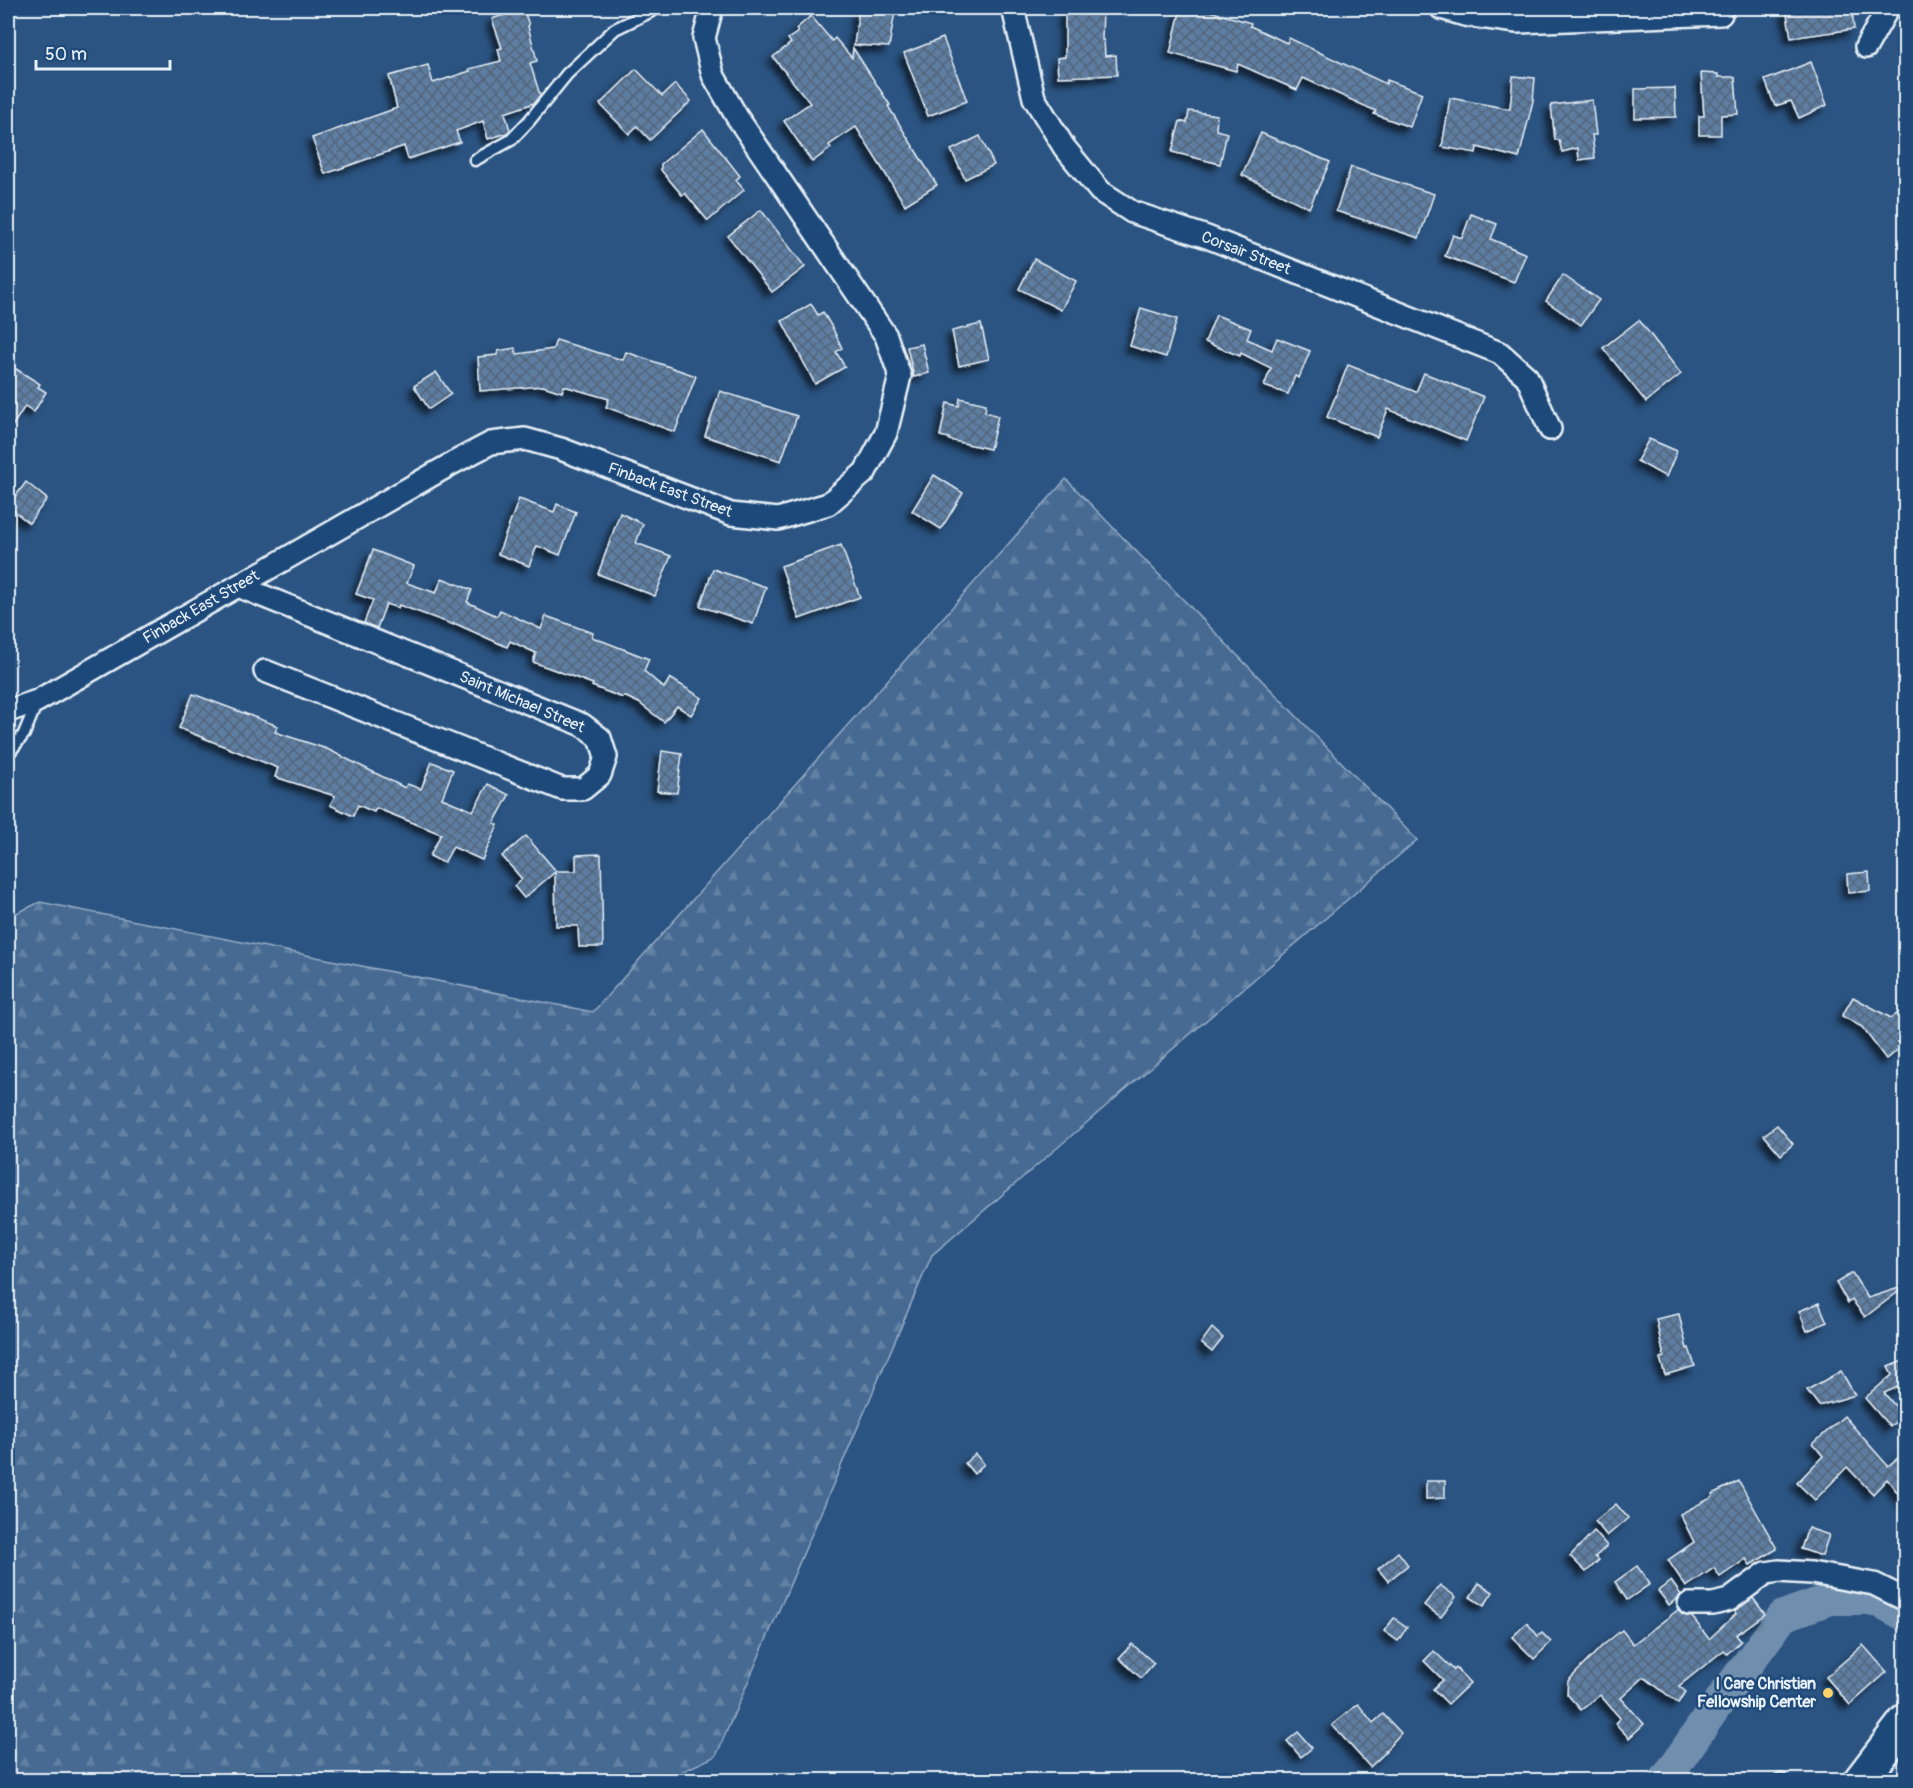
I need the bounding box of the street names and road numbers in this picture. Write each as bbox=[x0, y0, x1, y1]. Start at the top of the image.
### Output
street label: Corsair Street bbox=[1198, 227, 1294, 279]
street label: Finback East Street bbox=[605, 458, 736, 522]
street label: Finback East Street bbox=[139, 565, 263, 648]
street label: Saint Michael Street bbox=[456, 667, 588, 738]

